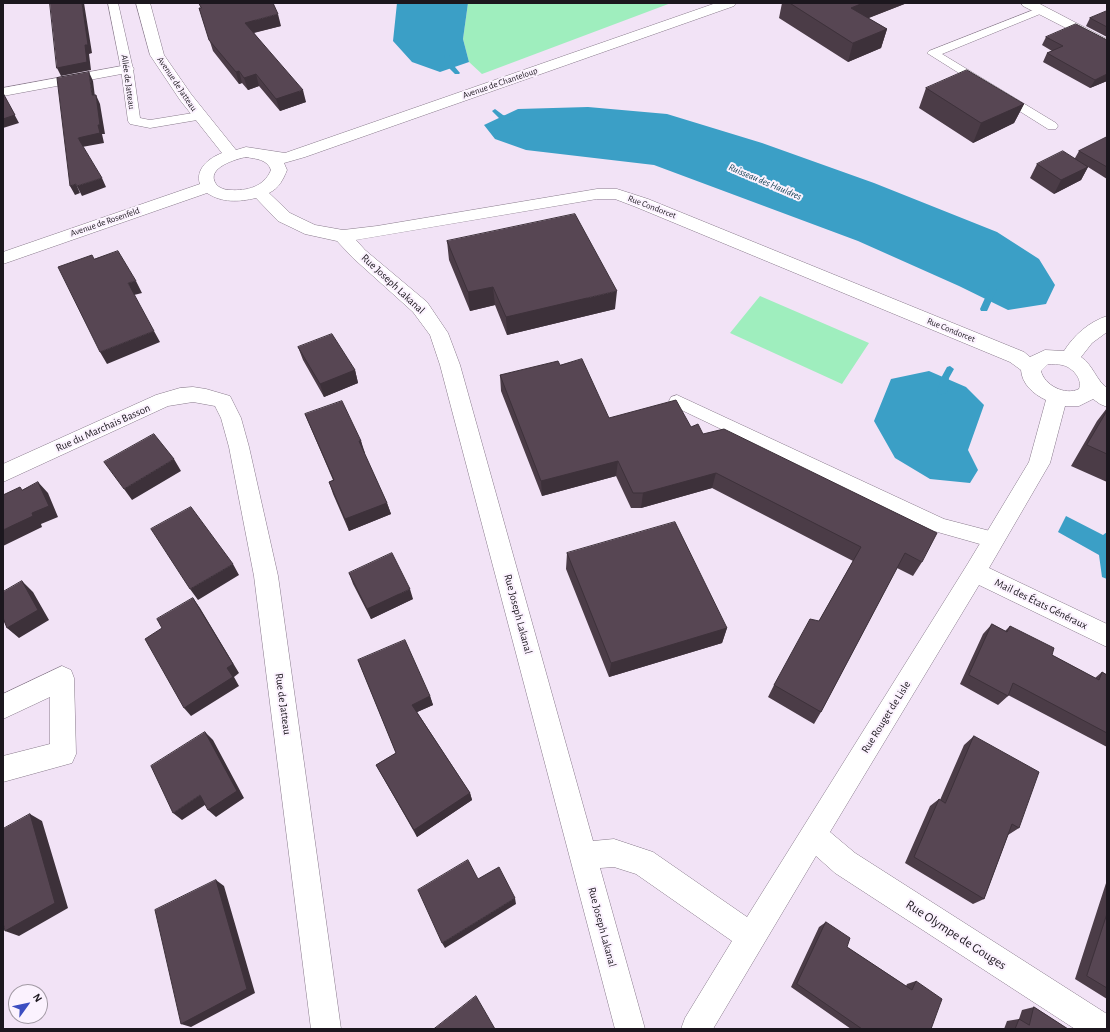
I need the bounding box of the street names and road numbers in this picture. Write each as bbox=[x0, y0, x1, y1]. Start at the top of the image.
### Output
street label: Allée de Jatteau bbox=[119, 54, 137, 110]
street label: Avenue de Jatteau bbox=[155, 55, 199, 113]
street label: Avenue de Chanteloup bbox=[461, 65, 539, 101]
street label: Rue Condorcet bbox=[626, 193, 678, 221]
street label: Avenue de Rosenfeld bbox=[69, 205, 141, 239]
street label: Rue Joseph Lakanal bbox=[358, 251, 428, 317]
street label: Rue Condorcet bbox=[925, 315, 977, 345]
street label: Rue du Marchais Basson bbox=[54, 401, 152, 455]
street label: Rue Joseph Lakanal bbox=[501, 573, 535, 655]
street label: Mail des États Généraux bbox=[992, 576, 1090, 632]
street label: Rue de Jatteau bbox=[272, 672, 294, 736]
street label: Rue Rouget de Lisle bbox=[859, 679, 913, 755]
street label: Rue Joseph Lakanal bbox=[585, 886, 619, 968]
street label: Rue Olympe de Gouges bbox=[903, 897, 1009, 973]

